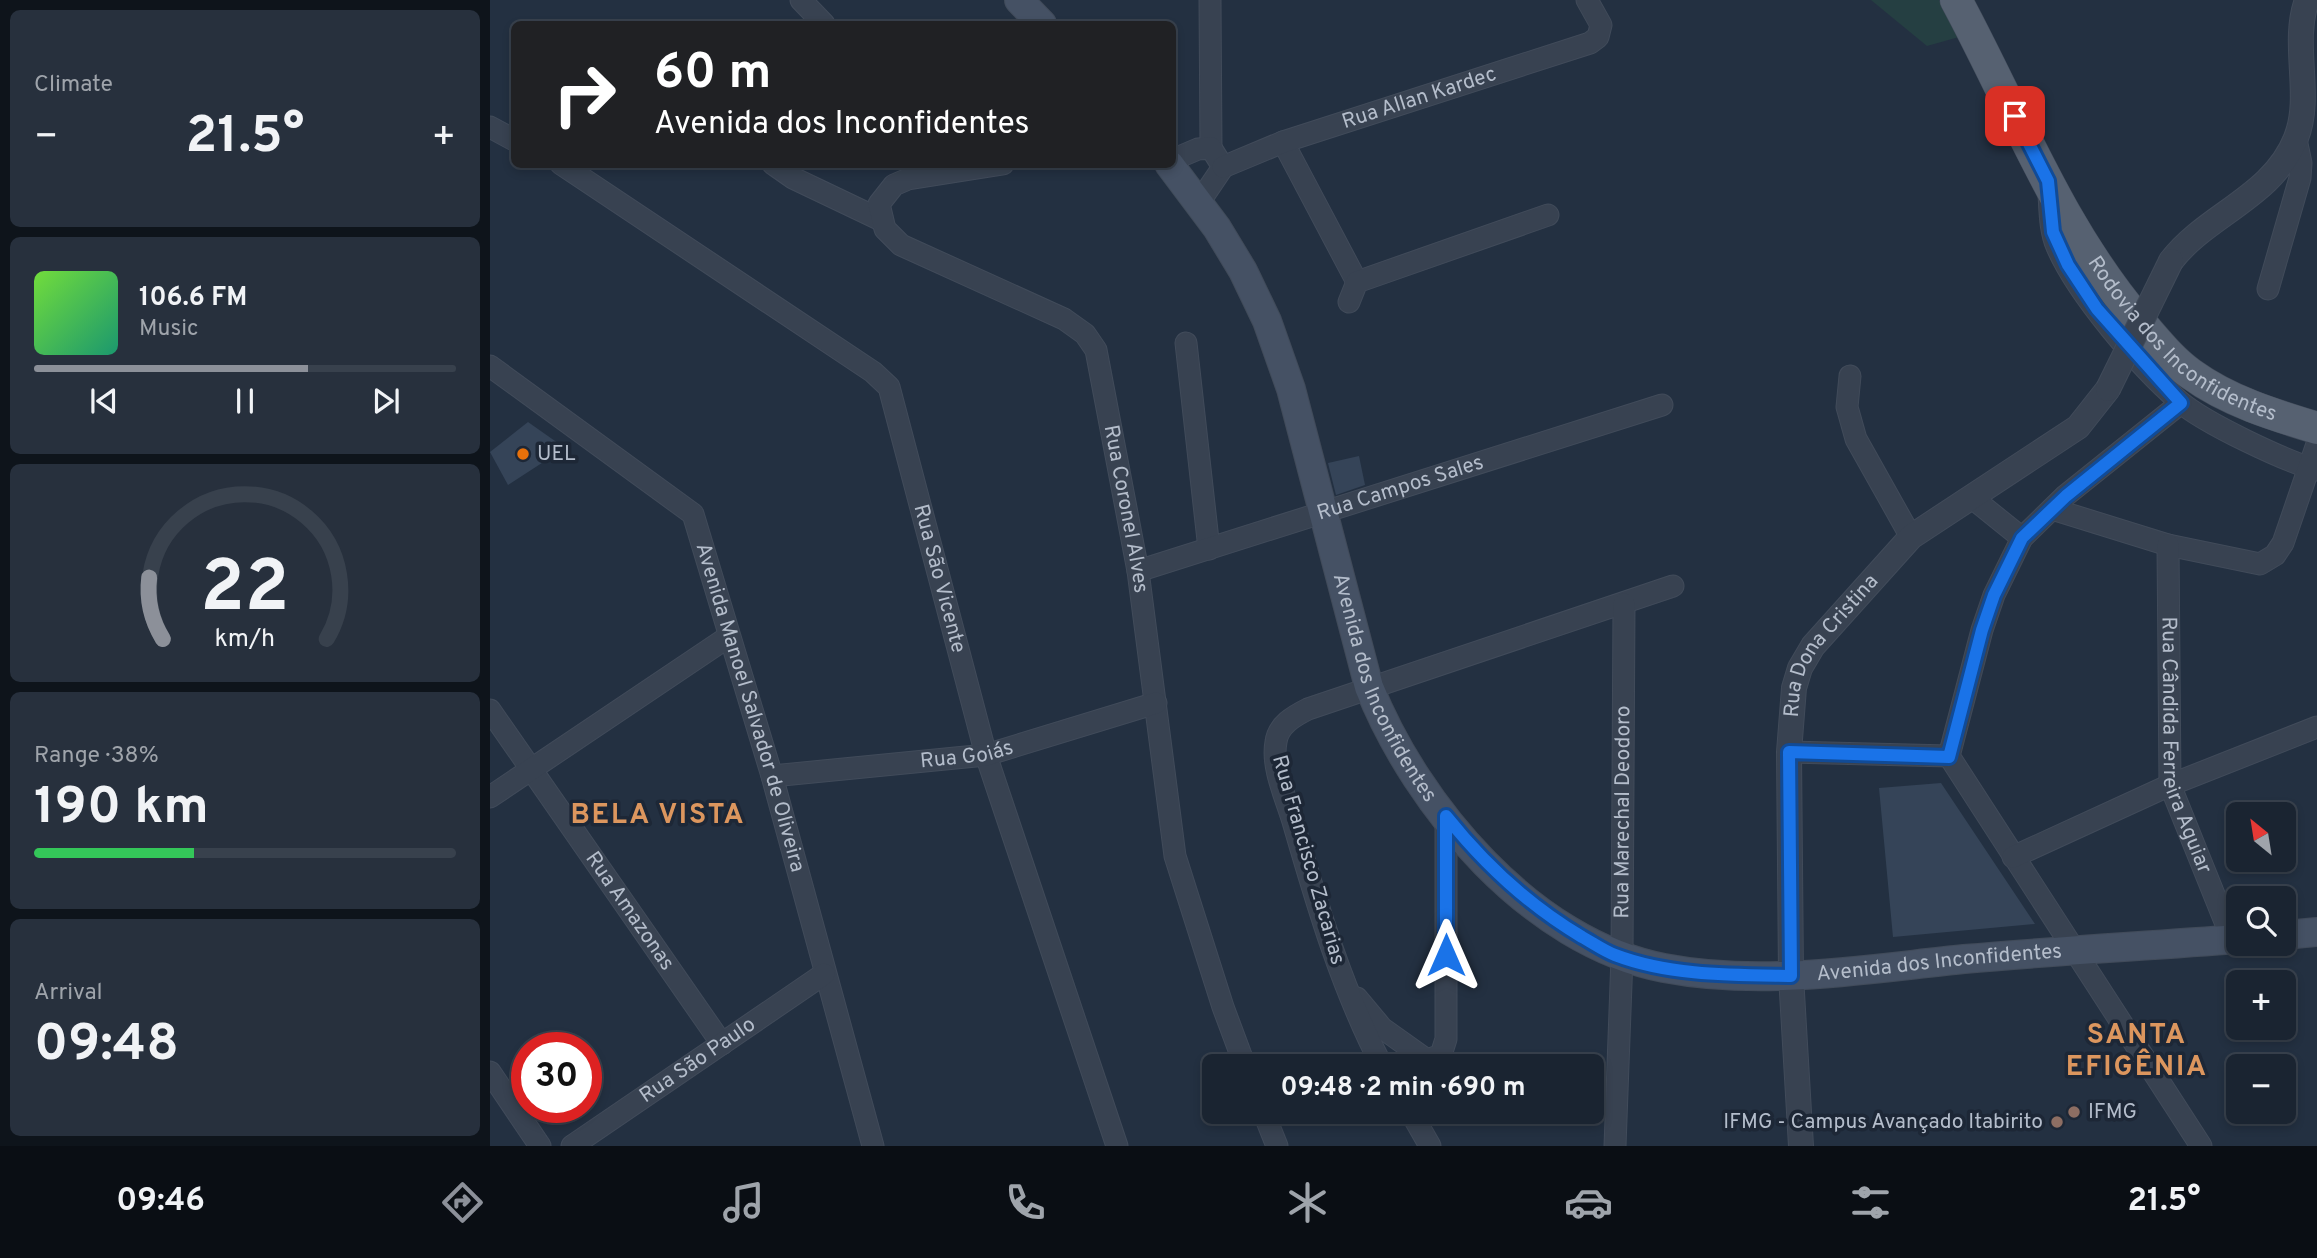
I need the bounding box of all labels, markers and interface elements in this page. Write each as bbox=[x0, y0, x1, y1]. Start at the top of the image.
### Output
text: 60 m bbox=[654, 44, 772, 106]
icon: right bbox=[539, 49, 630, 140]
street label: Rua Allan Kardec bbox=[1338, 61, 1500, 136]
text: Climate bbox=[34, 71, 113, 100]
pin bbox=[1985, 86, 2045, 146]
icon: arrive bbox=[1996, 97, 2034, 135]
text: 21.5° bbox=[186, 105, 304, 171]
text: Avenida dos Inconfidentes bbox=[654, 105, 1029, 145]
text: − bbox=[34, 114, 59, 163]
text: + bbox=[431, 114, 456, 163]
street label: Rodovia dos Inconfidentes bbox=[2081, 251, 2280, 428]
text: 106.6 FM bbox=[139, 282, 247, 315]
text: Music bbox=[139, 315, 199, 344]
icon: previous bbox=[85, 382, 123, 420]
icon: pause bbox=[226, 382, 264, 420]
icon: next bbox=[367, 382, 405, 420]
street label: Rua Coronel Alves bbox=[1097, 423, 1154, 595]
place label: UEL bbox=[537, 441, 576, 468]
marker: UEL bbox=[515, 446, 531, 462]
street label: Rua Campos Sales bbox=[1314, 449, 1487, 527]
street label: Rua São Vicente bbox=[907, 501, 972, 656]
street label: Avenida Manoel Salvador de Oliveira bbox=[689, 540, 811, 875]
text: 22 bbox=[200, 545, 290, 637]
street label: Rua Dona Cristina bbox=[1778, 569, 1885, 718]
street label: Avenida dos Inconfidentes bbox=[1326, 570, 1443, 808]
street label: Rua Cândida Ferreira Aguiar bbox=[2155, 616, 2218, 878]
text: km/h bbox=[215, 624, 275, 656]
street label: Rua Marechal Deodoro bbox=[1609, 705, 1637, 919]
street label: Rua Goiás bbox=[919, 734, 1017, 775]
text: Range · 38% bbox=[34, 742, 159, 771]
street label: Rua Francisco Zacarias bbox=[1265, 752, 1351, 968]
text: 190 km bbox=[34, 776, 209, 842]
district label: BELA VISTA bbox=[570, 798, 746, 834]
north arrow bbox=[2226, 802, 2296, 872]
map controls bbox=[2226, 802, 2296, 1124]
street label: Rua Amazonas bbox=[579, 846, 680, 976]
button: search bbox=[2226, 886, 2296, 956]
position arrow bbox=[1409, 918, 1483, 992]
street label: Avenida dos Inconfidentes bbox=[1816, 938, 2063, 988]
button: + bbox=[2226, 970, 2296, 1040]
text: Arrival bbox=[34, 979, 103, 1008]
street label: Rua São Paulo bbox=[634, 1011, 761, 1109]
text: 09:48 bbox=[34, 1013, 179, 1079]
district label: SANTA EFIGÊNIA bbox=[2066, 1018, 2208, 1086]
speed limit sign: 30 bbox=[511, 1032, 602, 1123]
button: − bbox=[2226, 1054, 2296, 1124]
text: 09:48 · 2 min · 690 m bbox=[1281, 1072, 1525, 1105]
place label: IFMG bbox=[2088, 1099, 2137, 1126]
marker: IFMG bbox=[2066, 1104, 2082, 1120]
place label: IFMG - Campus Avançado Itabirito bbox=[1723, 1109, 2043, 1136]
marker: IFMG - Campus Avançado Itabirito bbox=[2049, 1114, 2065, 1130]
icon: directions bbox=[438, 1178, 487, 1227]
icon: music bbox=[719, 1178, 768, 1227]
icon: phone bbox=[1001, 1178, 1050, 1227]
icon: climate bbox=[1283, 1178, 1332, 1227]
icon: car bbox=[1564, 1178, 1613, 1227]
icon: filters bbox=[1846, 1178, 1895, 1227]
text: 09:46 bbox=[116, 1182, 205, 1222]
text: 21.5° bbox=[2127, 1182, 2201, 1222]

